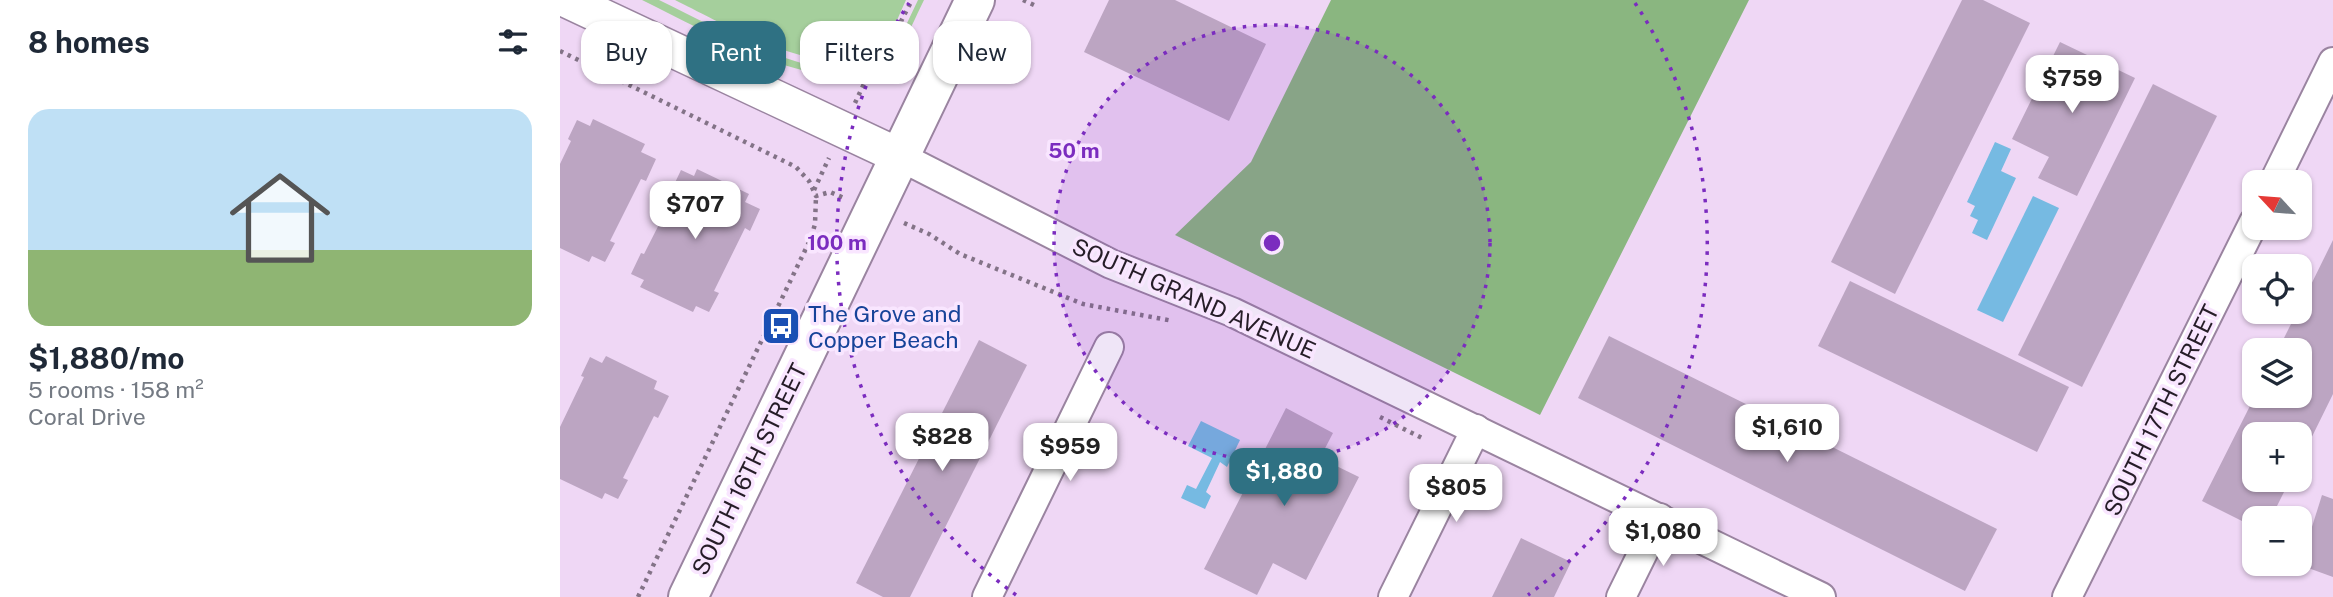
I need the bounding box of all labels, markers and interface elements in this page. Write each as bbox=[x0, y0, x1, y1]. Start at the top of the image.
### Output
chip: Buy bbox=[581, 21, 672, 84]
chip: Rent bbox=[686, 21, 786, 84]
chip: Filters bbox=[800, 21, 919, 84]
chip: New bbox=[933, 21, 1031, 84]
icon: filters bbox=[494, 23, 532, 61]
text: 8 homes bbox=[28, 24, 150, 60]
pin: $759 bbox=[2031, 55, 2113, 115]
text: $759 bbox=[2042, 64, 2102, 91]
text: 50 m bbox=[1048, 138, 1100, 163]
icon: home bbox=[217, 155, 343, 281]
north arrow bbox=[2242, 170, 2312, 240]
map controls bbox=[2242, 170, 2312, 576]
pin: $707 bbox=[654, 182, 736, 241]
text: $707 bbox=[666, 190, 724, 217]
text: 100 m bbox=[807, 230, 867, 255]
centre of rings bbox=[1260, 231, 1284, 255]
street label: SOUTH GRAND AVENUE bbox=[1068, 232, 1320, 364]
button: locate bbox=[2242, 254, 2312, 324]
place label: The Grove and Copper Beach bbox=[808, 300, 961, 353]
street label: SOUTH 17TH STREET bbox=[2098, 300, 2224, 520]
bus stop icon: The Grove and Copper Beach bbox=[760, 305, 802, 347]
button: layers bbox=[2242, 338, 2312, 408]
text: $1,880/mo bbox=[28, 340, 185, 376]
street label: SOUTH 16TH STREET bbox=[686, 358, 812, 579]
text: 5 rooms · 158 m² bbox=[28, 376, 204, 403]
text: Coral Drive bbox=[28, 403, 146, 430]
pin: $1,610 bbox=[1730, 405, 1844, 464]
text: $1,610 bbox=[1751, 413, 1823, 440]
pin: $828 bbox=[901, 414, 983, 473]
text: $828 bbox=[911, 422, 973, 449]
button: + bbox=[2242, 422, 2312, 492]
pin: $959 bbox=[1029, 424, 1111, 483]
text: $959 bbox=[1039, 432, 1101, 459]
pin: $1,880 bbox=[1227, 448, 1341, 508]
text: $1,880 bbox=[1245, 457, 1323, 484]
pin: $805 bbox=[1415, 464, 1497, 524]
text: $805 bbox=[1425, 473, 1487, 500]
button: − bbox=[2242, 506, 2312, 576]
pin: $1,080 bbox=[1606, 508, 1720, 568]
text: $1,080 bbox=[1625, 517, 1701, 544]

